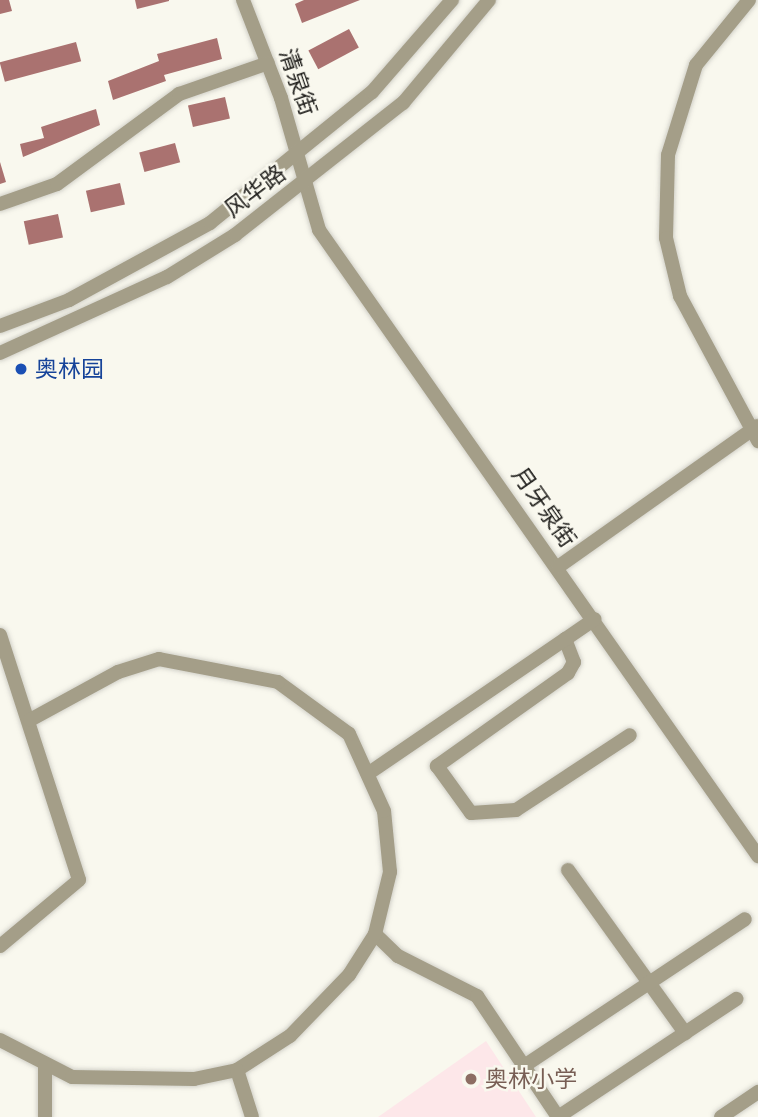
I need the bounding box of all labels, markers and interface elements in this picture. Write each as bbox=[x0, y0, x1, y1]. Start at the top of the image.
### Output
street label: 清泉街 bbox=[274, 45, 322, 119]
street label: 风华路 bbox=[219, 159, 291, 223]
place label: 奥林园 bbox=[35, 355, 104, 383]
marker: 奥林园 bbox=[13, 361, 29, 377]
street label: 月牙泉街 bbox=[506, 461, 582, 553]
place label: 奥林小学 bbox=[485, 1065, 577, 1093]
marker: 奥林小学 bbox=[463, 1071, 479, 1087]

